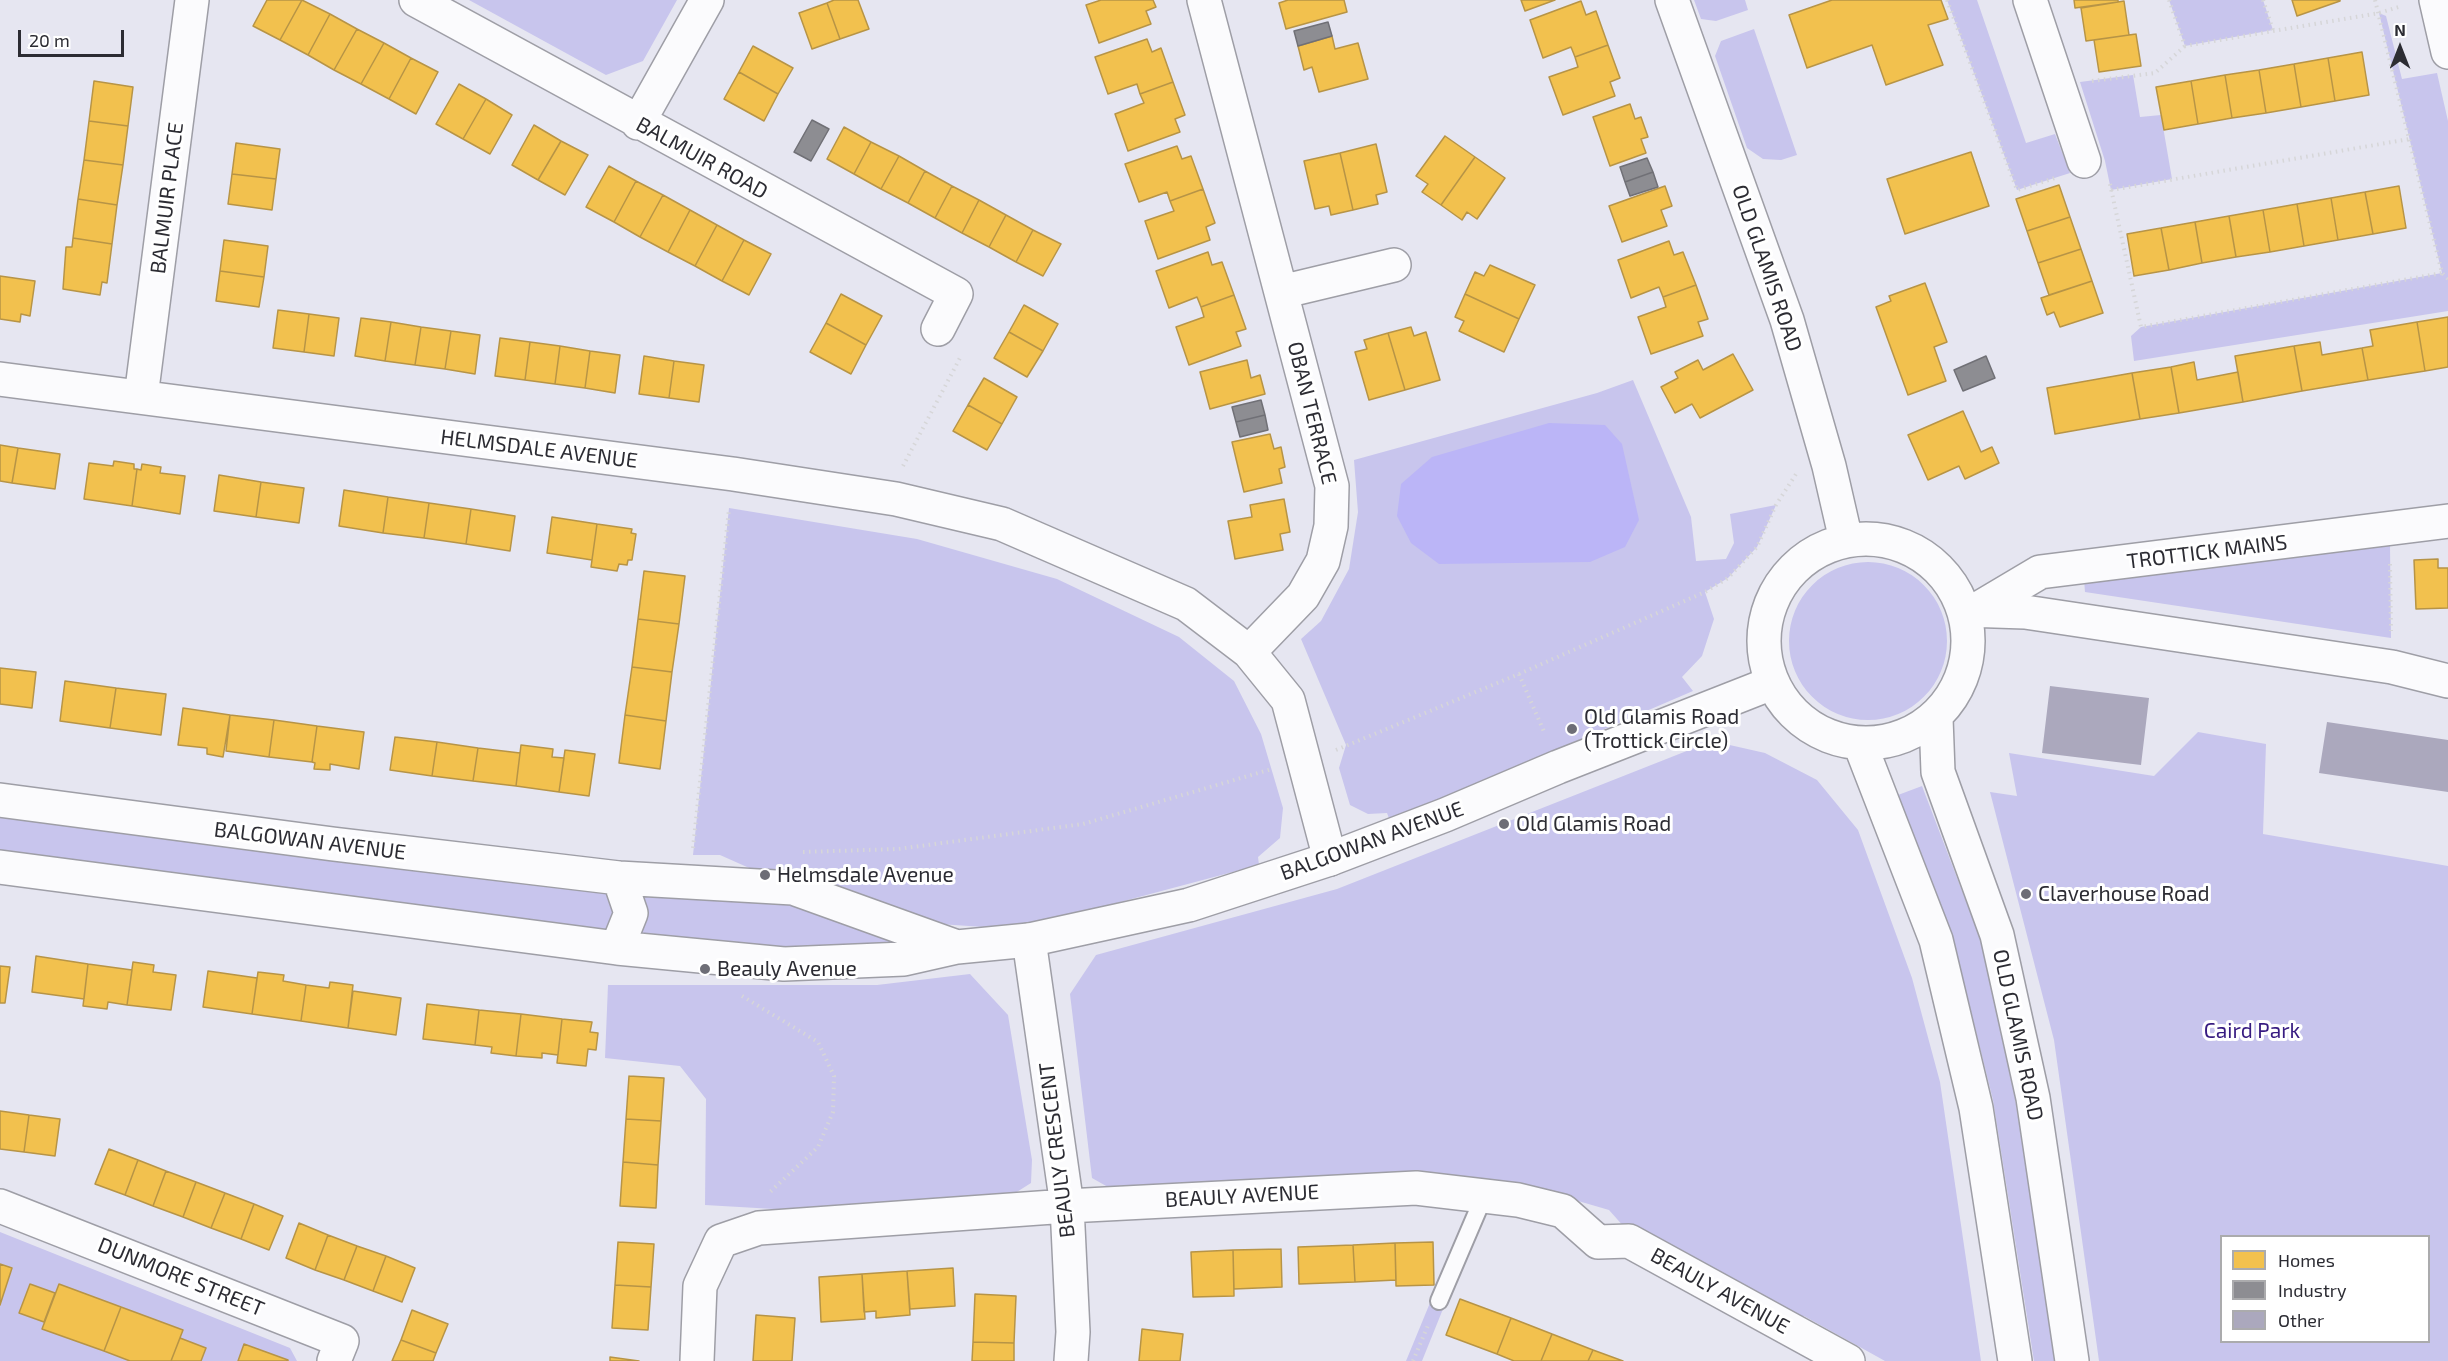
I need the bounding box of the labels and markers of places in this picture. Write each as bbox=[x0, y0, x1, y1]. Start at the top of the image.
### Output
place label: Old Glamis Road (Trottick Circle) bbox=[1584, 704, 1739, 754]
marker: Old Glamis Road (Trottick Circle) bbox=[1565, 722, 1579, 736]
place label: Old Glamis Road bbox=[1516, 811, 1671, 837]
marker: Old Glamis Road bbox=[1497, 817, 1511, 831]
place label: Helmsdale Avenue bbox=[777, 862, 954, 888]
marker: Helmsdale Avenue bbox=[758, 868, 772, 882]
place label: Claverhouse Road bbox=[2038, 881, 2210, 907]
marker: Claverhouse Road bbox=[2019, 887, 2033, 901]
place label: Beauly Avenue bbox=[717, 956, 857, 982]
marker: Beauly Avenue bbox=[698, 962, 712, 976]

